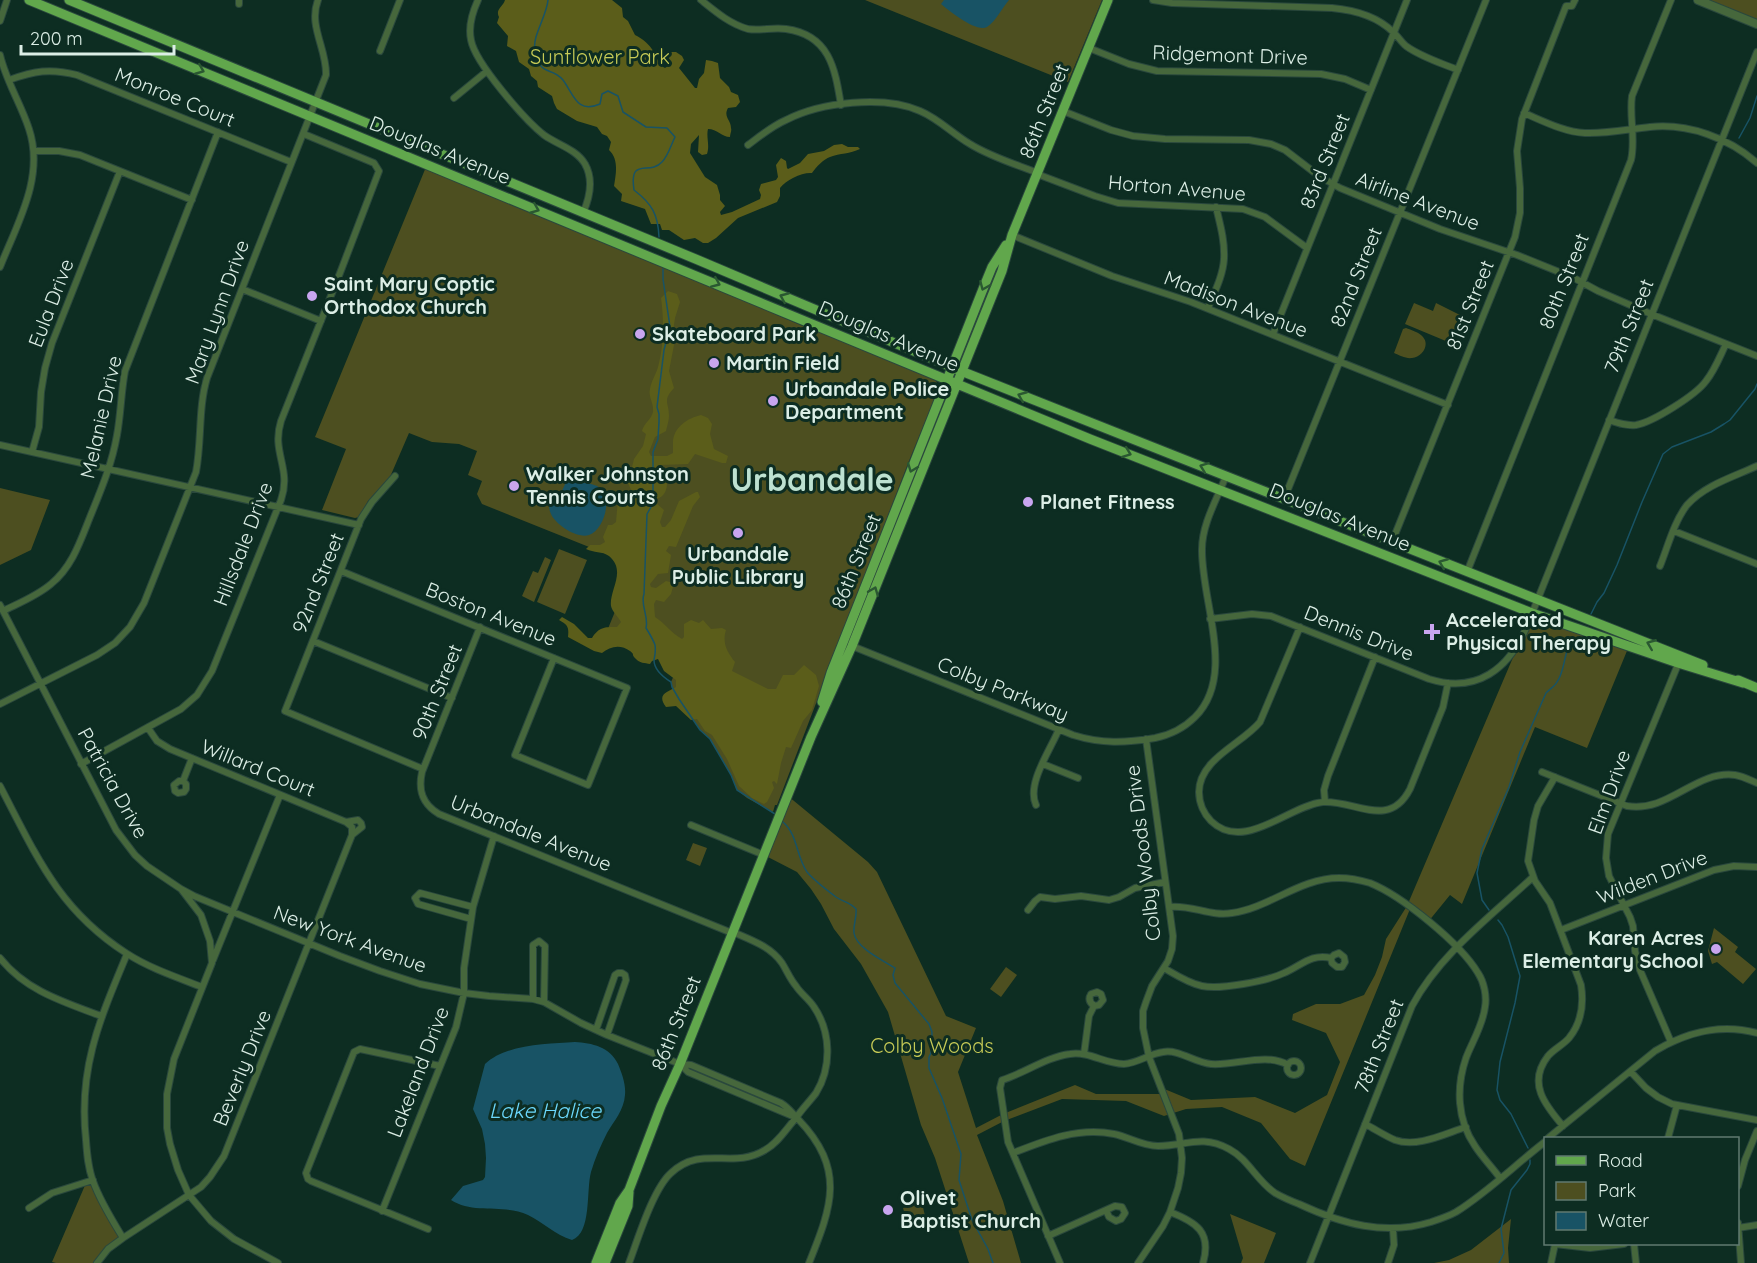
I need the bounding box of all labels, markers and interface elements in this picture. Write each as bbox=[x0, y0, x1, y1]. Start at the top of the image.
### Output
scale bar bbox=[21, 18, 174, 56]
text: 200 m bbox=[30, 27, 83, 50]
street label: Ridgemont Drive bbox=[1152, 39, 1308, 70]
park label: Sunflower Park bbox=[530, 44, 670, 69]
street label: 86th Street bbox=[1013, 60, 1074, 162]
street label: Monroe Court bbox=[111, 61, 239, 132]
one-way arrow bbox=[194, 63, 205, 75]
street label: 83rd Street bbox=[1294, 109, 1355, 212]
street label: Douglas Avenue bbox=[366, 110, 515, 189]
street label: Airline Avenue bbox=[1353, 165, 1484, 236]
street label: Horton Avenue bbox=[1107, 169, 1247, 206]
one-way arrow bbox=[529, 202, 540, 214]
street label: 82nd Street bbox=[1324, 223, 1387, 330]
street label: 80th Street bbox=[1533, 229, 1594, 332]
street label: Mary Lynn Drive bbox=[179, 236, 254, 387]
street label: Eula Drive bbox=[22, 255, 79, 351]
street label: 81st Street bbox=[1440, 256, 1499, 353]
street label: Madison Avenue bbox=[1161, 265, 1312, 342]
place label: Saint Mary Coptic Orthodox Church bbox=[324, 271, 495, 319]
street label: 79th Street bbox=[1598, 275, 1659, 377]
one-way arrow bbox=[709, 276, 720, 288]
one-way arrow bbox=[979, 280, 991, 291]
marker: Saint Mary Coptic Orthodox Church bbox=[305, 289, 319, 303]
one-way arrow bbox=[779, 292, 790, 304]
street label: Douglas Avenue bbox=[815, 295, 963, 376]
place label: Skateboard Park bbox=[652, 321, 816, 346]
marker: Skateboard Park bbox=[633, 327, 647, 341]
place label: Martin Field bbox=[726, 350, 840, 375]
street label: Melanie Drive bbox=[74, 353, 127, 481]
marker: Martin Field bbox=[707, 356, 721, 370]
place label: Urbandale Police Department bbox=[785, 376, 949, 424]
one-way arrow bbox=[1017, 391, 1028, 403]
marker: Urbandale Police Department bbox=[766, 394, 780, 408]
one-way arrow bbox=[1121, 446, 1132, 458]
district label: Urbandale bbox=[730, 459, 894, 499]
place label: Walker Johnston Tennis Courts bbox=[526, 461, 689, 509]
one-way arrow bbox=[907, 462, 920, 472]
one-way arrow bbox=[1199, 462, 1210, 474]
street label: Douglas Avenue bbox=[1266, 477, 1415, 556]
street label: Hillsdale Drive bbox=[207, 478, 278, 609]
marker: Walker Johnston Tennis Courts bbox=[507, 479, 521, 493]
place label: Planet Fitness bbox=[1040, 489, 1175, 514]
marker: Planet Fitness bbox=[1021, 495, 1035, 509]
street label: 86th Street bbox=[825, 510, 886, 612]
marker: Urbandale Public Library bbox=[731, 526, 745, 540]
street label: 92nd Street bbox=[286, 529, 349, 637]
place label: Urbandale Public Library bbox=[672, 541, 804, 589]
one-way arrow bbox=[1439, 557, 1449, 570]
street label: Boston Avenue bbox=[422, 576, 560, 651]
one-way arrow bbox=[867, 587, 879, 598]
street label: Dennis Drive bbox=[1301, 599, 1418, 666]
place label: Accelerated Physical Therapy bbox=[1446, 607, 1611, 655]
marker: Accelerated Physical Therapy bbox=[1423, 623, 1441, 641]
one-way arrow bbox=[1646, 639, 1657, 651]
street label: 90th Street bbox=[406, 640, 467, 743]
street label: Colby Parkway bbox=[934, 651, 1073, 726]
street label: Patricia Drive bbox=[73, 723, 154, 843]
street label: Willard Court bbox=[198, 733, 319, 802]
street label: Elm Drive bbox=[1582, 746, 1635, 837]
street label: Colby Woods Drive bbox=[1119, 764, 1166, 942]
street label: Urbandale Avenue bbox=[447, 789, 615, 876]
street label: Wilden Drive bbox=[1593, 844, 1711, 909]
street label: New York Avenue bbox=[270, 899, 430, 978]
place label: Karen Acres Elementary School bbox=[1522, 925, 1704, 973]
marker: Karen Acres Elementary School bbox=[1709, 942, 1723, 956]
street label: 86th Street bbox=[645, 972, 706, 1074]
street label: 78th Street bbox=[1348, 995, 1409, 1097]
street label: Lakeland Drive bbox=[381, 1003, 454, 1141]
street label: Beverly Drive bbox=[207, 1006, 276, 1129]
park label: Colby Woods bbox=[870, 1033, 994, 1058]
water label: Lake Halice bbox=[489, 1097, 602, 1123]
legend bbox=[1544, 1137, 1739, 1245]
text: Road bbox=[1598, 1149, 1643, 1172]
text: Park bbox=[1598, 1179, 1636, 1202]
place label: Olivet Baptist Church bbox=[900, 1185, 1041, 1233]
marker: Olivet Baptist Church bbox=[881, 1203, 895, 1217]
text: Water bbox=[1598, 1209, 1649, 1232]

